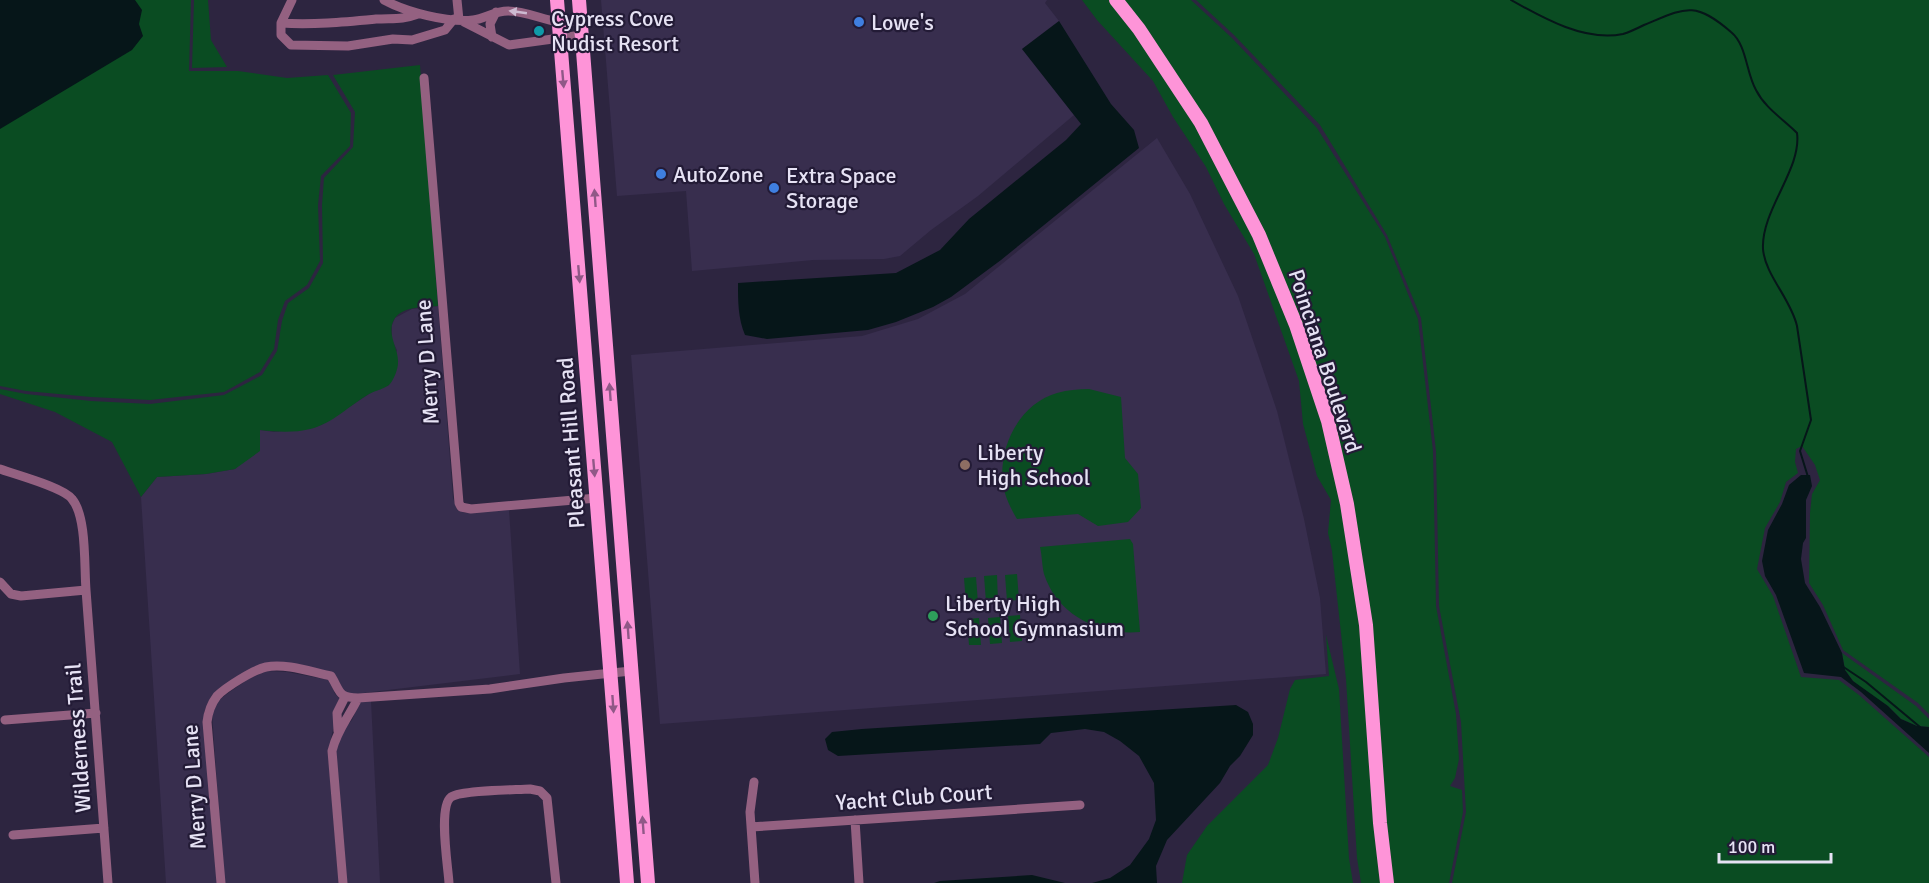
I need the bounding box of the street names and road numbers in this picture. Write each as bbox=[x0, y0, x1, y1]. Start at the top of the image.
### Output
street label: Poinciana Boulevard bbox=[1283, 266, 1367, 456]
street label: Merry D Lane bbox=[409, 299, 445, 425]
street label: Pleasant Hill Road bbox=[552, 356, 590, 530]
street label: Wilderness Trail bbox=[59, 662, 97, 814]
street label: Merry D Lane bbox=[176, 724, 212, 850]
street label: Yacht Club Court bbox=[835, 778, 993, 816]

